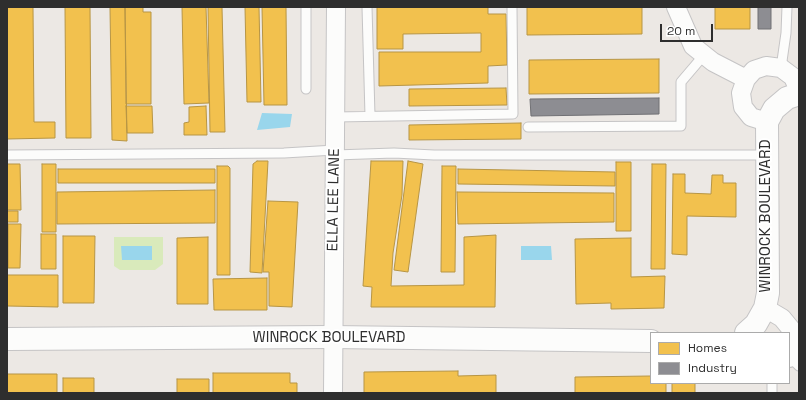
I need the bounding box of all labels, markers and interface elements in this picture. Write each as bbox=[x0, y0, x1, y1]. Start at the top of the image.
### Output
scale bar bbox=[662, 16, 715, 42]
text: 20 m bbox=[667, 23, 695, 39]
street label: WINROCK BOULEVARD bbox=[757, 140, 775, 292]
street label: ELLA LEE LANE bbox=[324, 148, 344, 252]
street label: WINROCK BOULEVARD bbox=[253, 329, 405, 347]
legend bbox=[650, 332, 790, 384]
text: Homes bbox=[688, 340, 727, 356]
text: Industry bbox=[688, 360, 737, 376]

